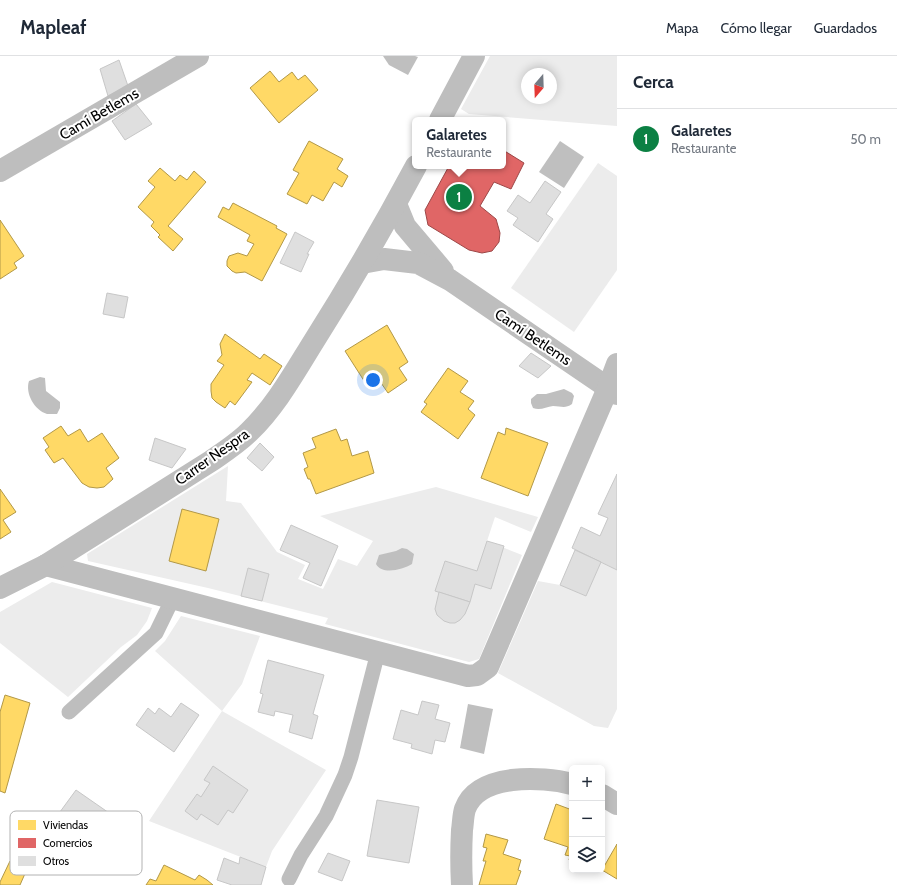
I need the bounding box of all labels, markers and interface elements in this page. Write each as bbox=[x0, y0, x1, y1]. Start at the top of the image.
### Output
text: Mapleaf bbox=[20, 16, 87, 39]
text: Mapa bbox=[666, 19, 699, 37]
text: Cómo llegar bbox=[721, 19, 792, 37]
text: Guardados bbox=[814, 19, 877, 37]
north arrow bbox=[521, 68, 557, 104]
text: Cerca bbox=[633, 72, 674, 92]
street label: Camí Betlems bbox=[56, 84, 142, 144]
popup bbox=[412, 117, 506, 169]
text: Galaretes bbox=[671, 122, 732, 140]
text: Galaretes bbox=[426, 126, 487, 144]
text: 1 bbox=[644, 131, 648, 147]
text: 50 m bbox=[851, 131, 881, 147]
text: Restaurante bbox=[671, 140, 736, 156]
text: Restaurante bbox=[426, 144, 492, 160]
pin: 1 bbox=[446, 182, 472, 212]
street label: Camí Betlems bbox=[491, 305, 575, 369]
your location bbox=[363, 370, 383, 390]
street label: Carrer Nespra bbox=[172, 425, 253, 489]
map controls bbox=[569, 765, 605, 873]
button: + bbox=[569, 765, 605, 801]
button: − bbox=[569, 801, 605, 837]
legend bbox=[10, 811, 142, 875]
text: Viviendas bbox=[43, 818, 88, 832]
text: Comercios bbox=[43, 836, 93, 850]
button: layers bbox=[569, 837, 605, 873]
text: Otros bbox=[43, 854, 70, 868]

